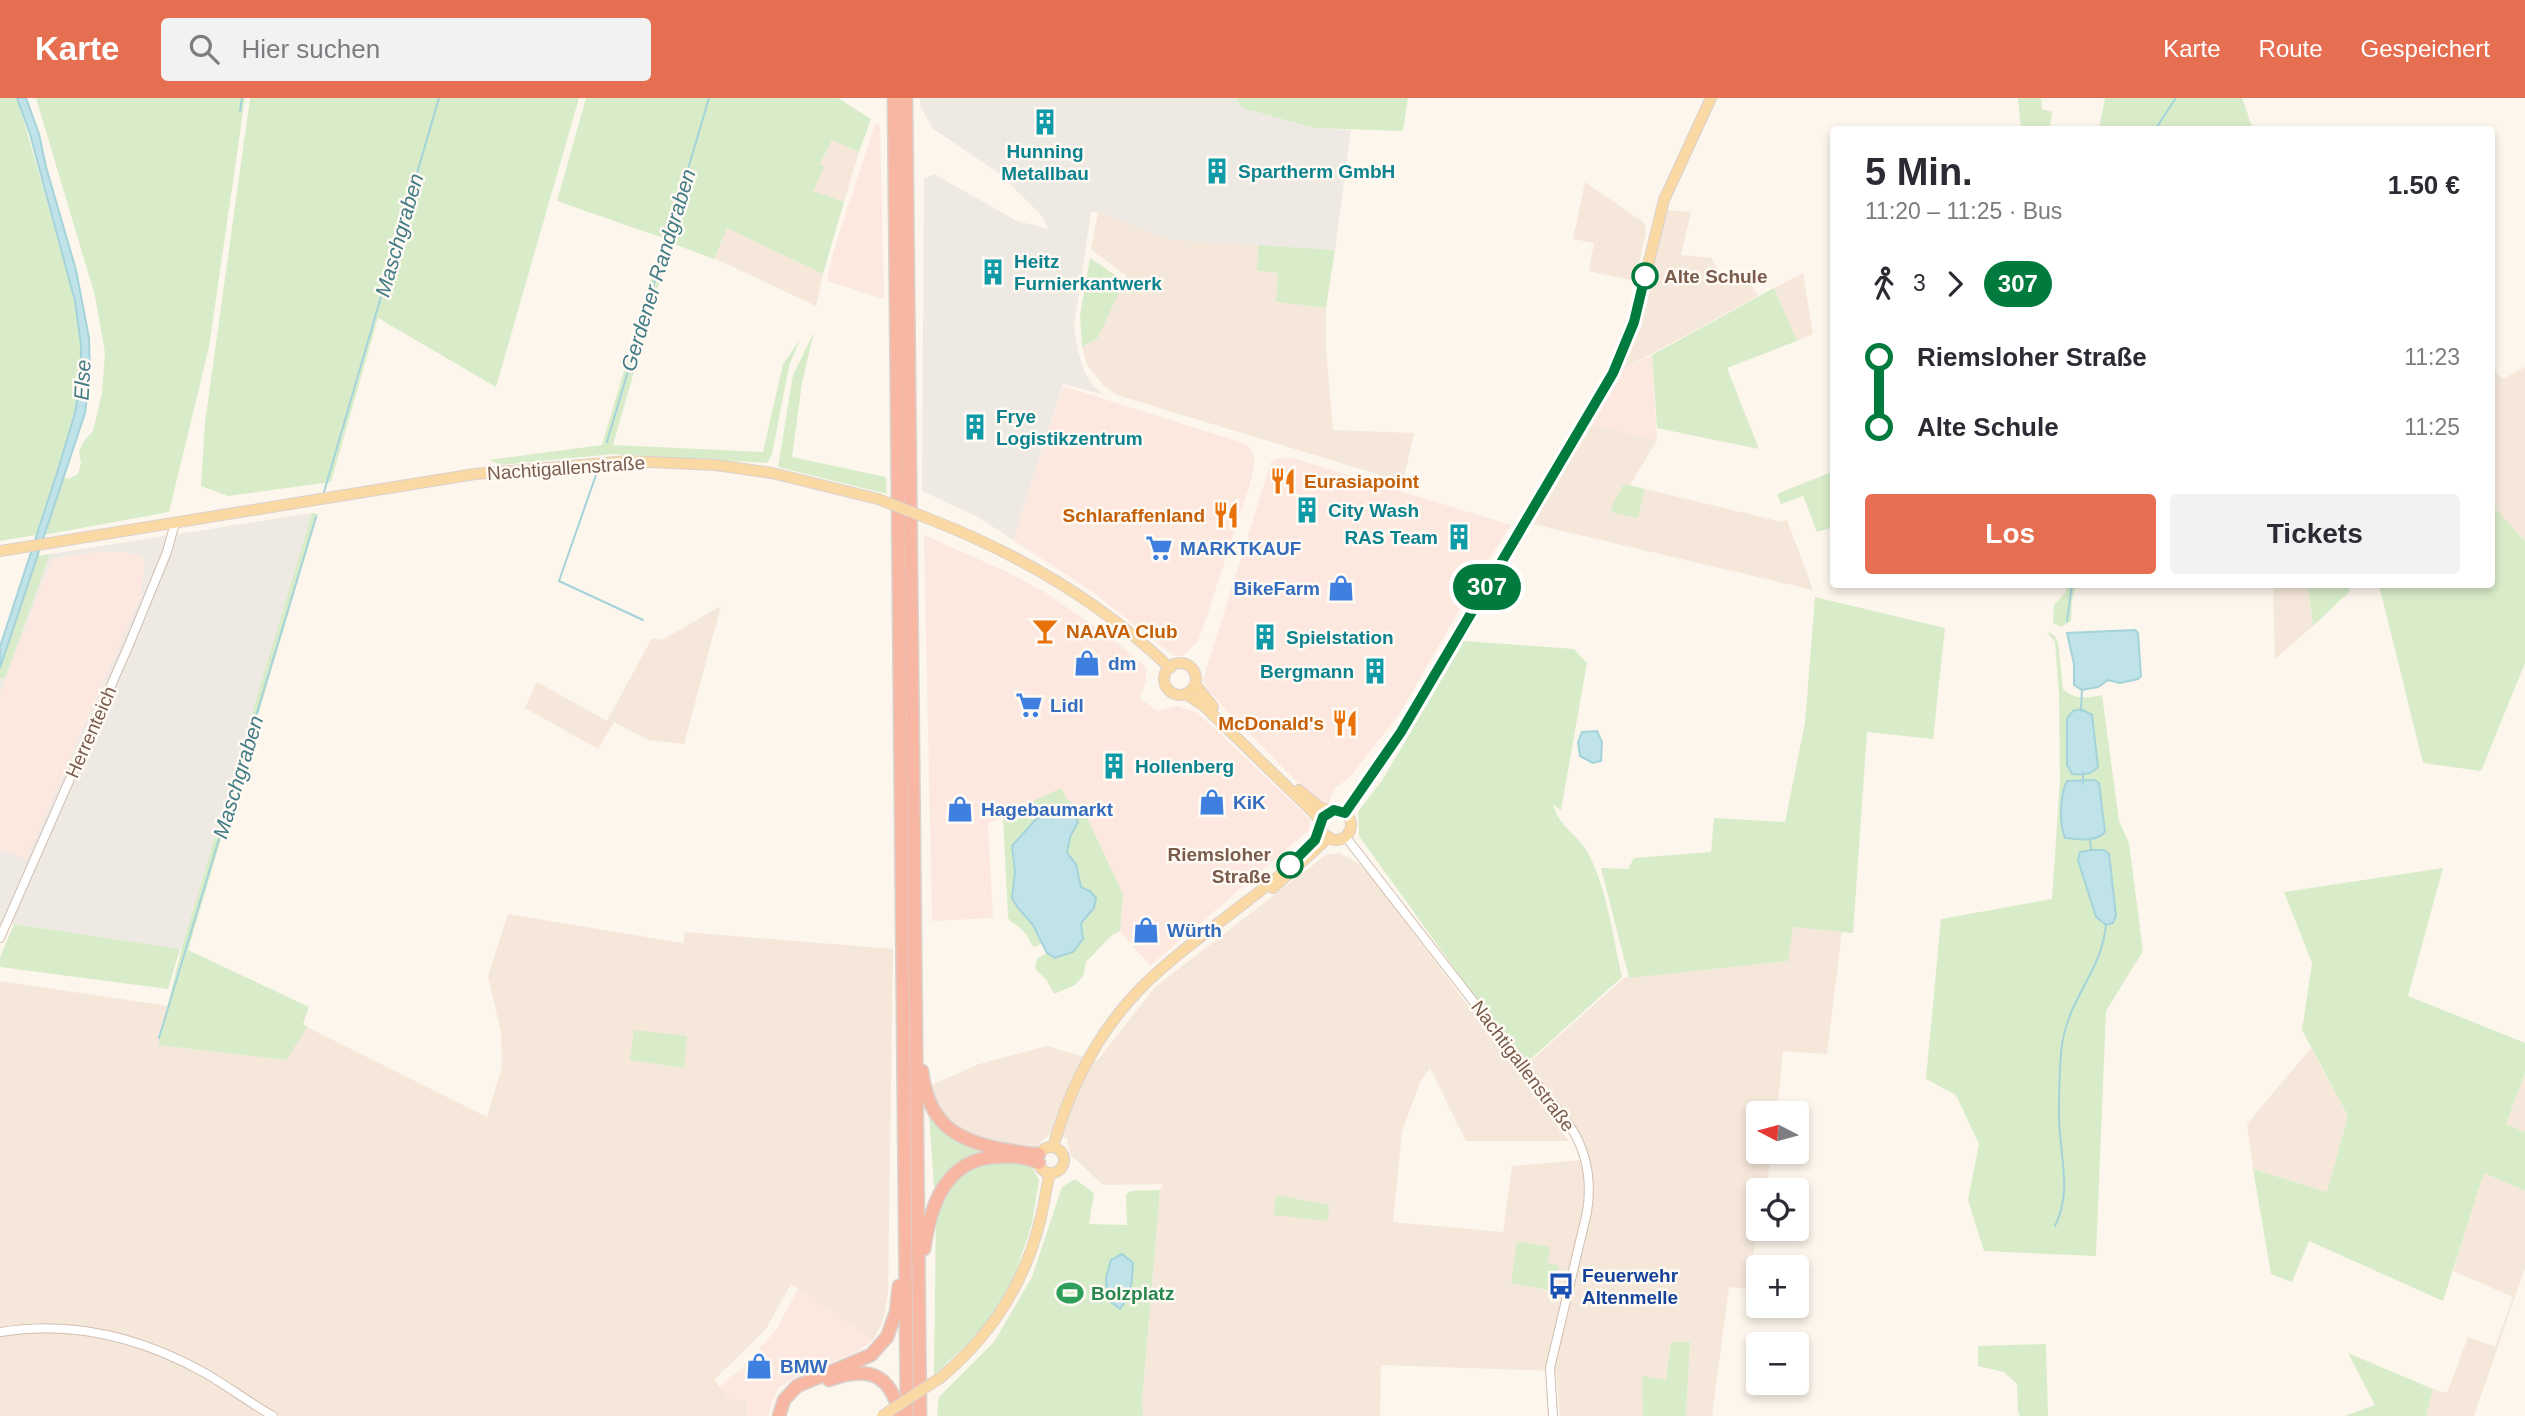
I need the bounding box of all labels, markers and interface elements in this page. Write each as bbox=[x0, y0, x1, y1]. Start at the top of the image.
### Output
search box bbox=[161, 18, 651, 81]
text: Karte bbox=[35, 30, 119, 67]
icon: search bbox=[185, 30, 223, 68]
text: Hier suchen bbox=[241, 34, 380, 64]
text: Karte bbox=[2163, 35, 2221, 62]
text: Route bbox=[2259, 35, 2323, 62]
text: Gespeichert bbox=[2361, 35, 2490, 62]
building icon: Hunning Metallbau bbox=[1030, 107, 1060, 137]
place label: Hunning Metallbau bbox=[1001, 141, 1089, 184]
text: 5 Min. bbox=[1865, 151, 1973, 193]
building icon: Spartherm GmbH bbox=[1202, 156, 1232, 186]
place label: Spartherm GmbH bbox=[1238, 161, 1395, 182]
water label: Gerdener Randgraben bbox=[616, 166, 700, 374]
text: 1.50 € bbox=[2388, 170, 2460, 200]
water label: Maschgraben bbox=[370, 171, 428, 299]
text: 11:20 – 11:25 · Bus bbox=[1865, 198, 2062, 224]
place label: Heitz Furnierkantwerk bbox=[1014, 251, 1162, 294]
building icon: Heitz Furnierkantwerk bbox=[978, 257, 1008, 287]
marker: Alte Schule bbox=[1632, 263, 1658, 289]
icon: walk bbox=[1865, 265, 1903, 303]
icon: forward bbox=[1936, 265, 1974, 303]
place label: Alte Schule bbox=[1664, 266, 1767, 287]
text: 3 bbox=[1913, 270, 1926, 296]
text: 307 bbox=[1998, 270, 2038, 297]
text: Riemsloher Straße bbox=[1917, 342, 2147, 372]
text: 11:23 bbox=[2404, 344, 2460, 370]
water label: Else bbox=[69, 359, 95, 401]
place label: Frye Logistikzentrum bbox=[996, 406, 1143, 449]
building icon: Frye Logistikzentrum bbox=[960, 412, 990, 442]
text: Alte Schule bbox=[1917, 412, 2059, 442]
text: 11:25 bbox=[2404, 414, 2460, 440]
street label: Nachtigallenstraße bbox=[486, 452, 646, 484]
restaurant icon: Eurasiapoint bbox=[1268, 466, 1298, 496]
place label: Eurasiapoint bbox=[1304, 471, 1420, 492]
button: Los bbox=[1865, 494, 2156, 574]
button: Tickets bbox=[2170, 494, 2460, 574]
building icon: City Wash bbox=[1292, 495, 1322, 525]
restaurant icon: Schlaraffenland bbox=[1211, 500, 1241, 530]
place label: City Wash bbox=[1328, 500, 1419, 521]
place label: Schlaraffenland bbox=[1062, 505, 1205, 526]
building icon: RAS Team bbox=[1444, 522, 1474, 552]
place label: RAS Team bbox=[1344, 527, 1438, 548]
supermarket icon: MARKTKAUF bbox=[1144, 533, 1174, 563]
place label: MARKTKAUF bbox=[1180, 538, 1301, 559]
line badge: 307 bbox=[1447, 564, 1527, 610]
shop icon: BikeFarm bbox=[1326, 573, 1356, 603]
text: 307 bbox=[1467, 573, 1507, 600]
place label: BikeFarm bbox=[1233, 578, 1320, 599]
bar icon: NAAVA Club bbox=[1030, 616, 1060, 646]
place label: NAAVA Club bbox=[1066, 621, 1178, 642]
building icon: Spielstation bbox=[1250, 622, 1280, 652]
place label: Spielstation bbox=[1286, 627, 1394, 648]
shop icon: dm bbox=[1072, 648, 1102, 678]
place label: dm bbox=[1108, 653, 1137, 674]
building icon: Bergmann bbox=[1360, 656, 1390, 686]
place label: Bergmann bbox=[1260, 661, 1354, 682]
street label: Herrenteich bbox=[61, 683, 121, 781]
supermarket icon: Lidl bbox=[1014, 690, 1044, 720]
place label: Lidl bbox=[1050, 695, 1084, 716]
restaurant icon: McDonald's bbox=[1330, 708, 1360, 738]
water label: Maschgraben bbox=[208, 713, 268, 841]
place label: McDonald's bbox=[1218, 713, 1324, 734]
building icon: Hollenberg bbox=[1099, 751, 1129, 781]
place label: Hollenberg bbox=[1135, 756, 1234, 777]
shop icon: KiK bbox=[1197, 787, 1227, 817]
place label: KiK bbox=[1233, 792, 1266, 813]
shop icon: Hagebaumarkt bbox=[945, 794, 975, 824]
place label: Hagebaumarkt bbox=[981, 799, 1114, 820]
place label: Riemsloher Straße bbox=[1168, 844, 1272, 887]
marker: Riemsloher Straße bbox=[1277, 852, 1303, 878]
shop icon: Würth bbox=[1131, 915, 1161, 945]
place label: Würth bbox=[1167, 920, 1222, 941]
street label: Nachtigallenstraße bbox=[1467, 996, 1579, 1136]
north arrow bbox=[1746, 1101, 1810, 1164]
map controls bbox=[1746, 1101, 1809, 1395]
button: locate bbox=[1746, 1178, 1809, 1241]
button: + bbox=[1746, 1255, 1809, 1318]
place label: Feuerwehr Altenmelle bbox=[1582, 1265, 1679, 1308]
bus stop icon: Feuerwehr Altenmelle bbox=[1546, 1271, 1576, 1301]
sports icon: Bolzplatz bbox=[1055, 1278, 1085, 1308]
place label: Bolzplatz bbox=[1091, 1283, 1174, 1304]
button: − bbox=[1746, 1332, 1809, 1395]
shop icon: BMW bbox=[744, 1351, 774, 1381]
place label: BMW bbox=[780, 1356, 828, 1377]

